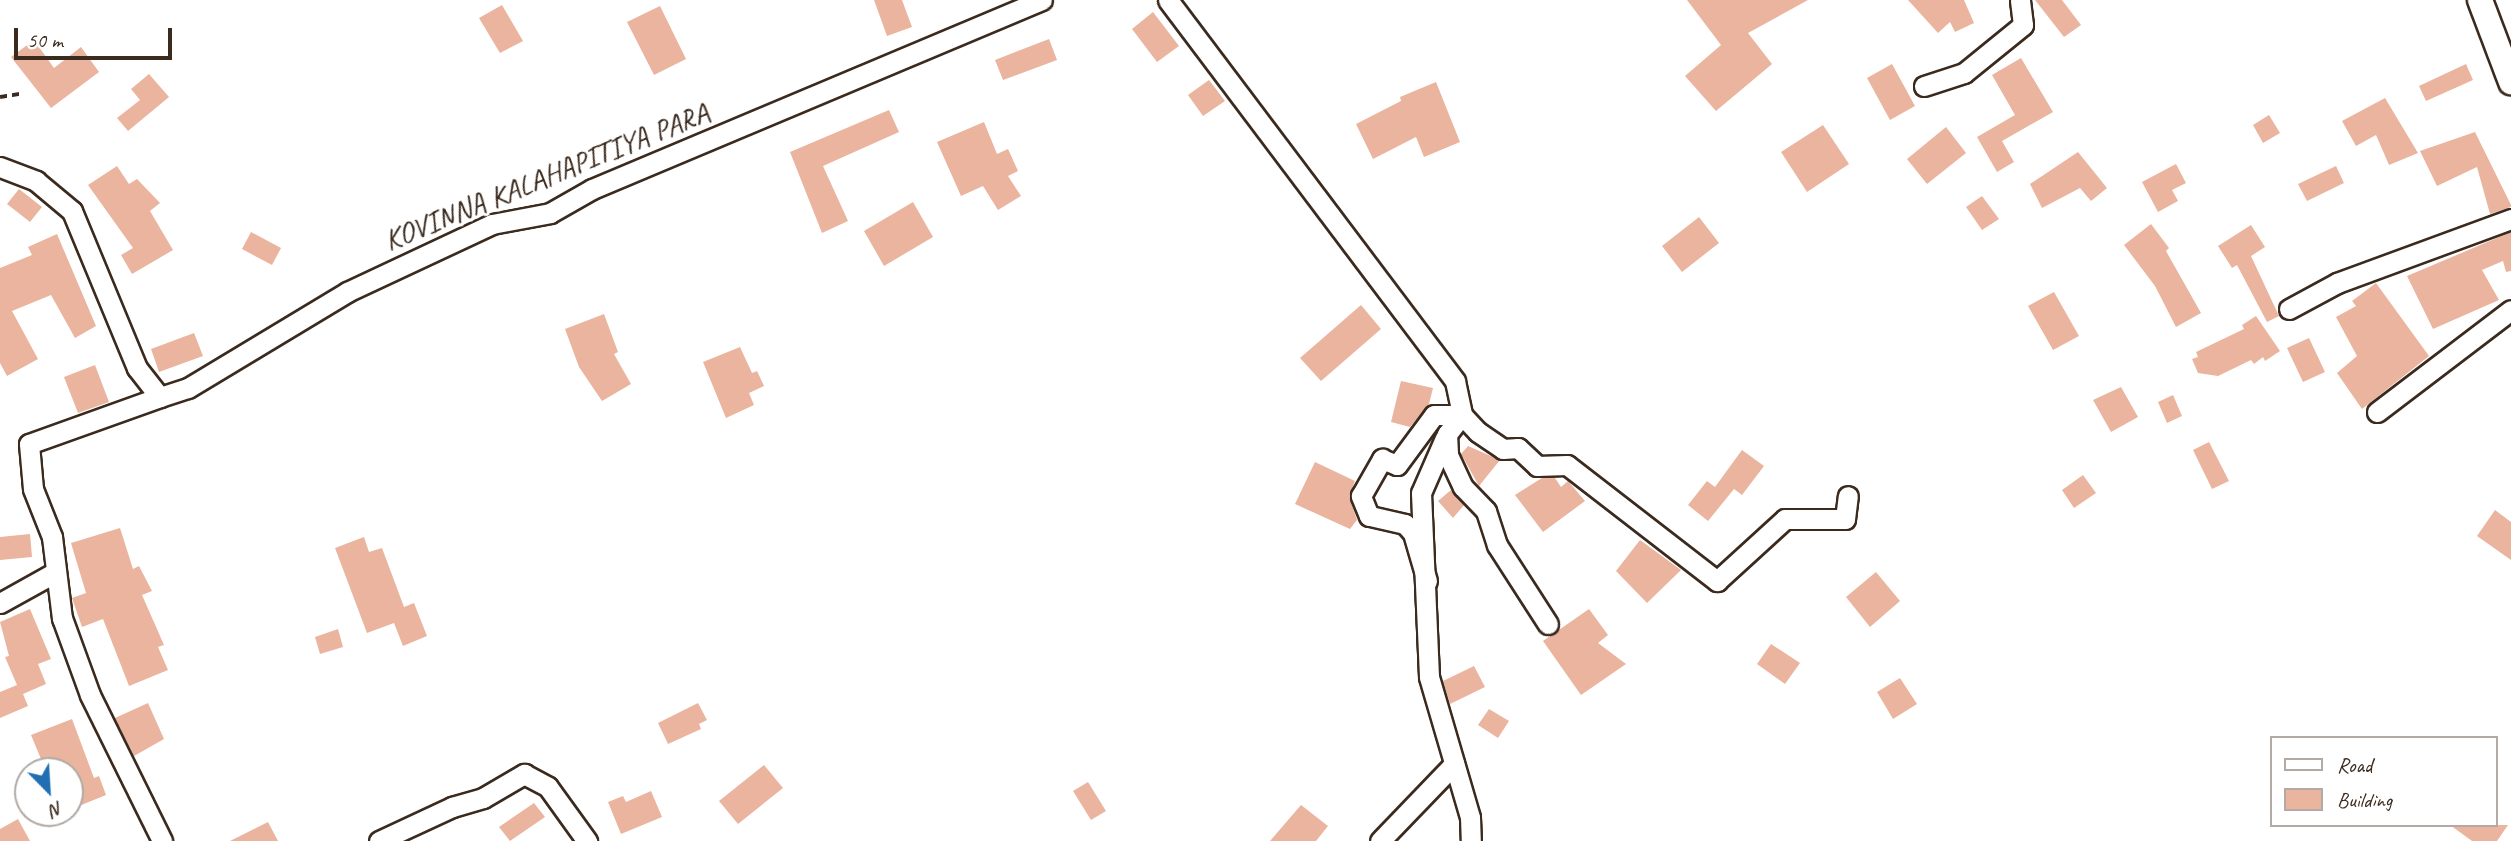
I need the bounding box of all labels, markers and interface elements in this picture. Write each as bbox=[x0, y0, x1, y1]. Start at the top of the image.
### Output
scale bar bbox=[18, 14, 175, 58]
text: 50 m bbox=[27, 27, 63, 53]
street label: KOVINNA KALAHAPITIYA PARA bbox=[378, 94, 714, 258]
legend bbox=[2270, 736, 2497, 827]
text: Road bbox=[2337, 752, 2372, 778]
north arrow bbox=[14, 757, 84, 827]
text: Building bbox=[2337, 787, 2392, 813]
text: N bbox=[46, 796, 67, 823]

